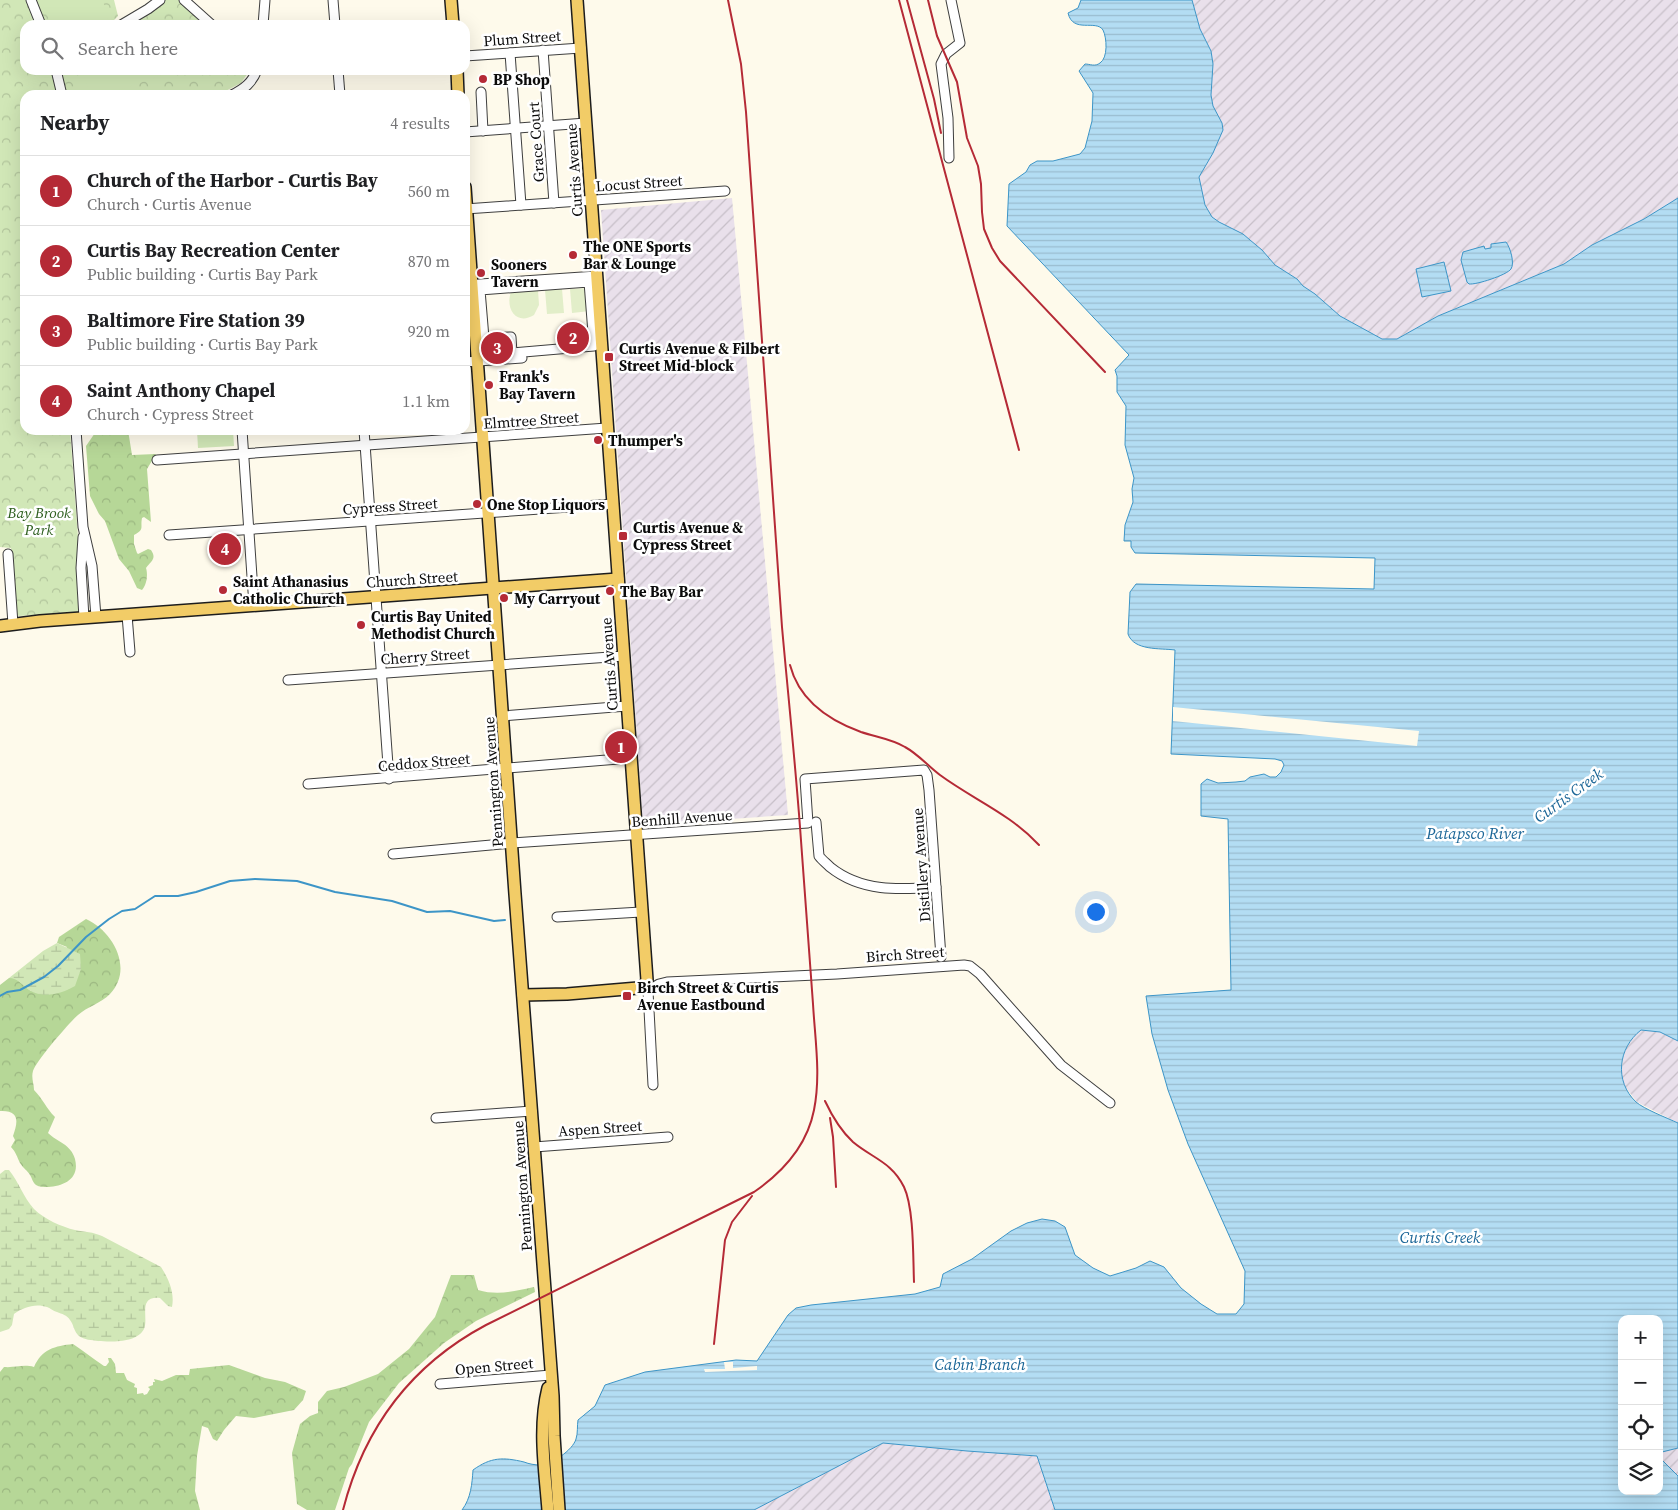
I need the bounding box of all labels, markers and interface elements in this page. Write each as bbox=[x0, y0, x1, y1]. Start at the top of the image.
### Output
search box bbox=[20, 20, 470, 75]
street label: Plum Street bbox=[483, 25, 562, 51]
icon: search bbox=[38, 34, 66, 62]
text: Search here bbox=[78, 35, 178, 61]
place label: BP Shop bbox=[493, 69, 550, 90]
marker: BP Shop bbox=[477, 73, 489, 85]
street label: Grace Court bbox=[523, 101, 549, 183]
text: Nearby bbox=[40, 108, 110, 137]
text: 4 results bbox=[390, 112, 450, 134]
street label: Curtis Avenue bbox=[560, 122, 588, 217]
text: Church of the Harbor - Curtis Bay bbox=[87, 167, 378, 193]
street label: Locust Street bbox=[595, 169, 683, 197]
text: 1 bbox=[52, 180, 60, 202]
text: 560 m bbox=[408, 180, 450, 202]
text: Church · Curtis Avenue bbox=[87, 193, 252, 215]
place label: The ONE Sports Bar & Lounge bbox=[583, 236, 691, 274]
text: Curtis Bay Recreation Center bbox=[87, 237, 340, 263]
marker: The ONE Sports Bar & Lounge bbox=[567, 249, 579, 261]
text: 2 bbox=[52, 250, 60, 272]
text: 870 m bbox=[408, 250, 450, 272]
place label: Sooners Tavern bbox=[491, 254, 547, 292]
text: Public building · Curtis Bay Park bbox=[87, 263, 318, 285]
marker: Sooners Tavern bbox=[475, 267, 487, 279]
text: Baltimore Fire Station 39 bbox=[87, 307, 305, 333]
pin: 2 bbox=[557, 319, 589, 357]
text: 3 bbox=[52, 320, 60, 342]
text: 920 m bbox=[408, 320, 450, 342]
pin: 3 bbox=[481, 329, 513, 367]
text: Public building · Curtis Bay Park bbox=[87, 333, 318, 355]
place label: Curtis Avenue & Filbert Street Mid-block bbox=[619, 338, 780, 376]
marker: Curtis Avenue & Filbert Street Mid-block bbox=[603, 351, 615, 363]
place label: Frank's Bay Tavern bbox=[499, 366, 575, 404]
text: Saint Anthony Chapel bbox=[87, 377, 275, 403]
marker: Frank's Bay Tavern bbox=[483, 379, 495, 391]
text: 4 bbox=[52, 390, 60, 412]
text: 1.1 km bbox=[402, 390, 450, 412]
text: Church · Cypress Street bbox=[87, 403, 253, 425]
street label: Elmtree Street bbox=[483, 406, 580, 434]
place label: Thumper's bbox=[608, 430, 683, 451]
marker: Thumper's bbox=[592, 434, 604, 446]
street label: Cypress Street bbox=[342, 492, 438, 520]
place label: One Stop Liquors bbox=[487, 494, 605, 515]
marker: One Stop Liquors bbox=[471, 498, 483, 510]
park label: Bay Brook Park bbox=[6, 502, 72, 540]
place label: Curtis Avenue & Cypress Street bbox=[633, 517, 743, 555]
pin: 4 bbox=[209, 530, 241, 568]
marker: Curtis Avenue & Cypress Street bbox=[617, 530, 629, 542]
street label: Church Street bbox=[365, 565, 459, 593]
place label: Saint Athanasius Catholic Church bbox=[233, 571, 349, 609]
place label: The Bay Bar bbox=[620, 581, 703, 602]
marker: Saint Athanasius Catholic Church bbox=[217, 584, 229, 596]
marker: The Bay Bar bbox=[604, 585, 616, 597]
place label: My Carryout bbox=[514, 588, 601, 609]
marker: My Carryout bbox=[498, 592, 510, 604]
place label: Curtis Bay United Methodist Church bbox=[371, 606, 495, 644]
street label: Curtis Avenue bbox=[595, 616, 623, 711]
marker: Curtis Bay United Methodist Church bbox=[355, 619, 367, 631]
street label: Cherry Street bbox=[380, 642, 470, 670]
street label: Pennington Avenue bbox=[478, 716, 508, 848]
pin: 1 bbox=[605, 728, 637, 766]
street label: Ceddox Street bbox=[377, 748, 471, 776]
water label: Curtis Creek bbox=[1529, 762, 1607, 828]
street label: Benhill Avenue bbox=[631, 804, 734, 832]
street label: Distillery Avenue bbox=[907, 807, 935, 923]
water label: Patapsco River bbox=[1425, 822, 1524, 844]
your location bbox=[1083, 899, 1109, 925]
street label: Birch Street bbox=[865, 941, 945, 967]
place label: Birch Street & Curtis Avenue Eastbound bbox=[637, 977, 779, 1015]
marker: Birch Street & Curtis Avenue Eastbound bbox=[621, 990, 633, 1002]
street label: Aspen Street bbox=[557, 1115, 643, 1141]
street label: Pennington Avenue bbox=[507, 1120, 537, 1252]
water label: Curtis Creek bbox=[1400, 1226, 1481, 1248]
map controls bbox=[1618, 1315, 1663, 1495]
button: + bbox=[1618, 1315, 1663, 1360]
street label: Open Street bbox=[454, 1352, 534, 1380]
water label: Cabin Branch bbox=[935, 1353, 1026, 1375]
button: − bbox=[1618, 1360, 1663, 1405]
button: locate bbox=[1618, 1405, 1663, 1450]
button: layers bbox=[1618, 1450, 1663, 1495]

